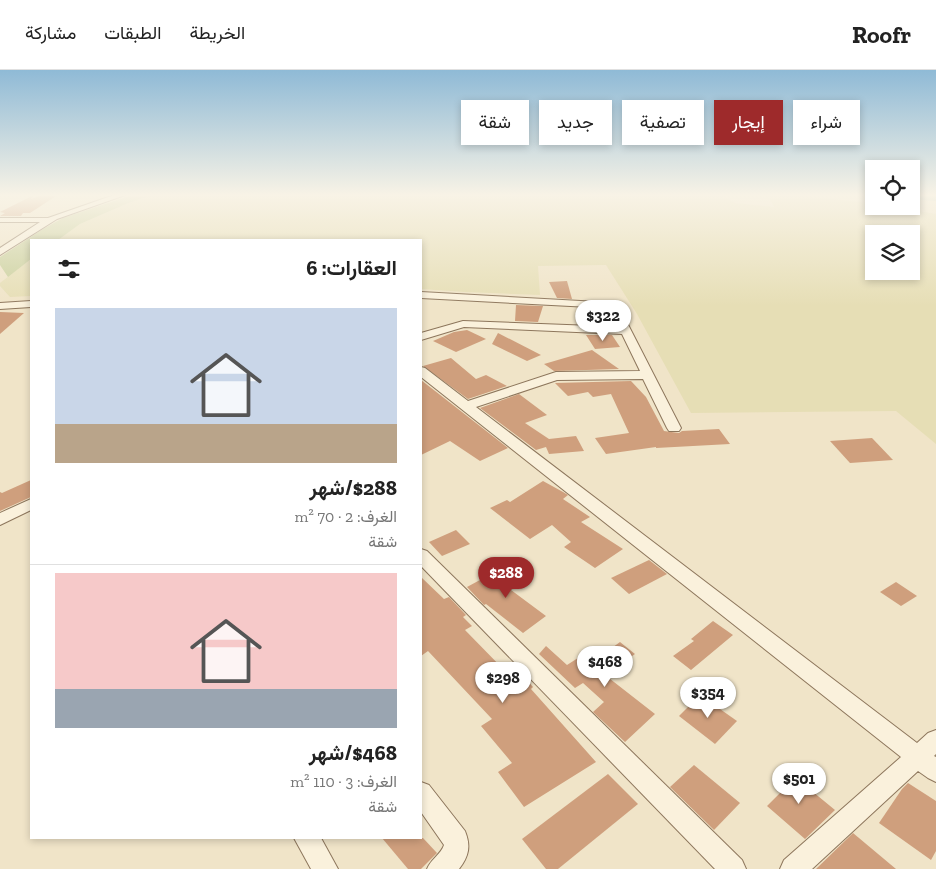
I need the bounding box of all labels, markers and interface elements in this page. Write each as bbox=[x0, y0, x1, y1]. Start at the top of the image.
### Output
text: Roofr bbox=[852, 20, 911, 49]
text: مشاركة bbox=[25, 22, 76, 44]
text: الطبقات bbox=[104, 22, 161, 44]
text: الخريطة bbox=[189, 22, 245, 44]
chip: شقة bbox=[461, 100, 529, 145]
chip: جديد bbox=[539, 100, 612, 145]
chip: تصفية bbox=[622, 100, 704, 145]
chip: إيجار bbox=[714, 100, 783, 145]
chip: شراء bbox=[793, 100, 860, 145]
map controls bbox=[865, 160, 920, 280]
button: locate bbox=[865, 160, 920, 215]
button: layers bbox=[865, 225, 920, 280]
icon: filters bbox=[55, 255, 83, 283]
text: العقارات: 6 bbox=[306, 255, 397, 280]
pin: $322 bbox=[573, 300, 633, 342]
text: $322 bbox=[586, 306, 620, 325]
icon: home bbox=[181, 340, 271, 430]
text: $288/شهر bbox=[309, 475, 397, 500]
text: الغرف: 2 · 70 m² bbox=[295, 507, 397, 526]
text: شقة bbox=[368, 532, 397, 551]
pin: $288 bbox=[476, 556, 536, 599]
text: $288 bbox=[489, 563, 523, 582]
icon: home bbox=[181, 606, 271, 696]
pin: $468 bbox=[575, 646, 635, 688]
text: $468 bbox=[588, 652, 622, 671]
pin: $298 bbox=[473, 662, 533, 704]
text: $298 bbox=[486, 668, 520, 687]
pin: $354 bbox=[678, 676, 738, 719]
text: $354 bbox=[691, 683, 725, 702]
text: $468/شهر bbox=[309, 740, 397, 765]
pin: $501 bbox=[769, 762, 829, 805]
text: $501 bbox=[783, 769, 815, 788]
text: الغرف: 3 · 110 m² bbox=[290, 772, 397, 791]
text: شقة bbox=[368, 797, 397, 816]

